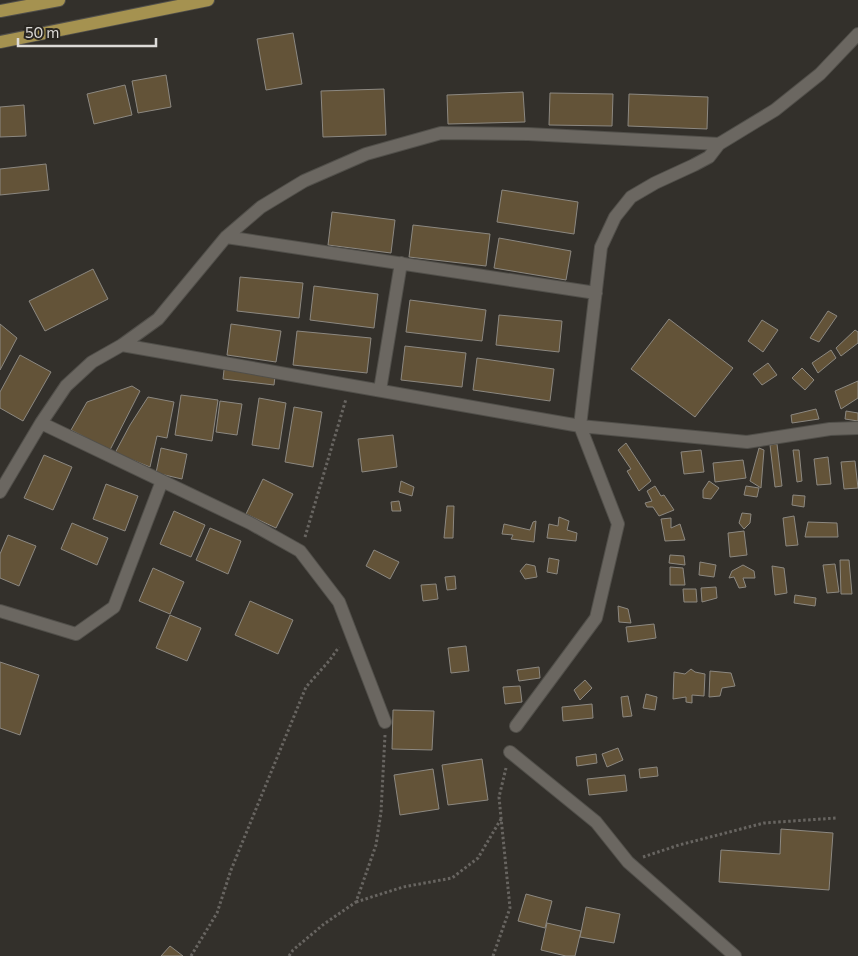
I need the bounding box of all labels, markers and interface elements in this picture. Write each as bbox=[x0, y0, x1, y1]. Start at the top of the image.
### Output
scale bar bbox=[18, 15, 155, 47]
text: 50 m bbox=[25, 23, 59, 41]

